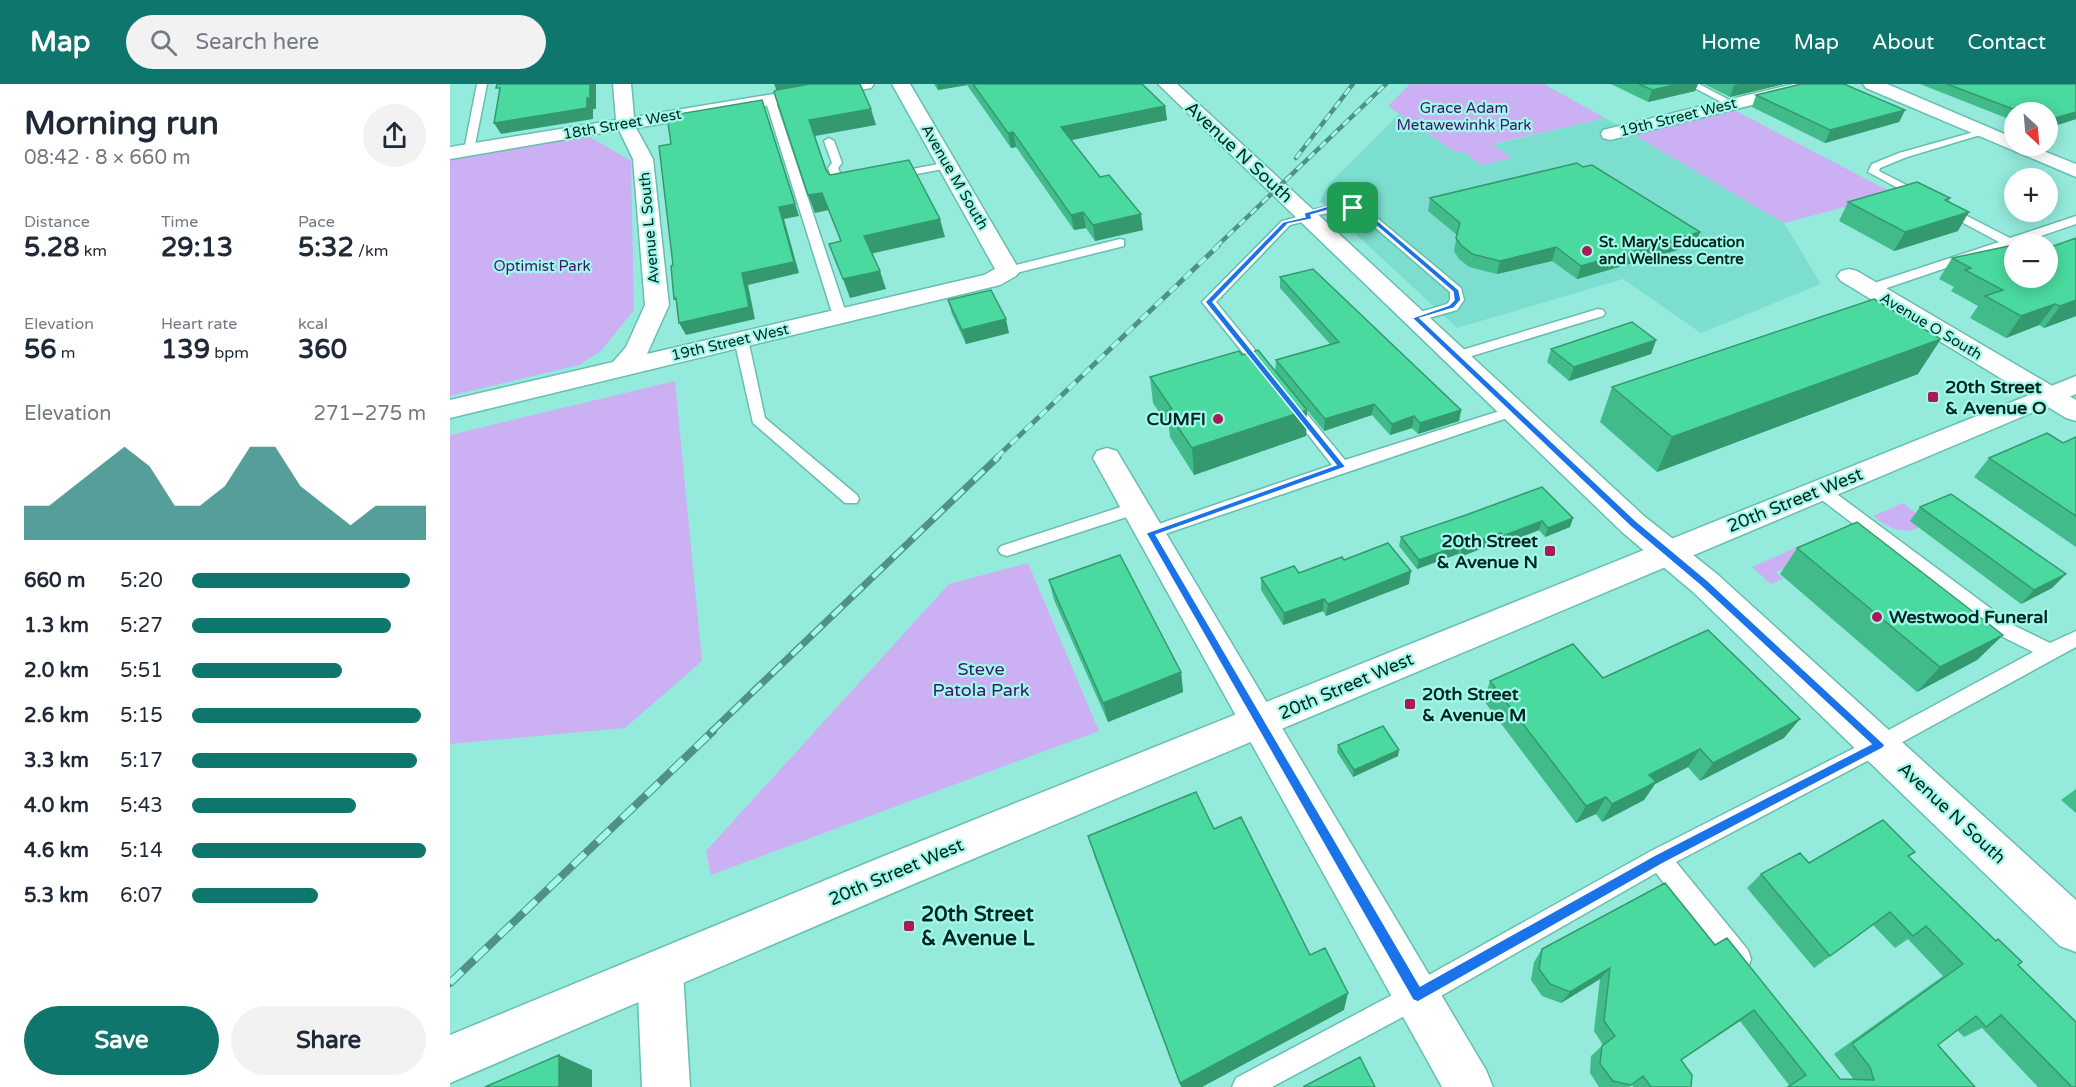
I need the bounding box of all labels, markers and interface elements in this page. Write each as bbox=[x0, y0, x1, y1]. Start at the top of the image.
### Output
search box bbox=[126, 15, 546, 69]
text: Map bbox=[30, 25, 90, 59]
icon: search bbox=[147, 26, 180, 59]
text: Search here bbox=[195, 29, 319, 55]
text: Home bbox=[1701, 30, 1761, 55]
text: Map bbox=[1794, 30, 1839, 55]
text: About bbox=[1872, 30, 1934, 55]
text: Contact bbox=[1967, 30, 2046, 55]
street label: 19th Street West bbox=[1617, 94, 1739, 140]
street label: Avenue N South bbox=[1181, 97, 1297, 207]
park label: Grace Adam Metawewinhk Park bbox=[1397, 99, 1532, 134]
north arrow bbox=[2004, 102, 2058, 156]
map controls bbox=[2004, 102, 2058, 288]
text: Morning run bbox=[24, 104, 219, 143]
button: share bbox=[363, 104, 426, 167]
street label: 18th Street West bbox=[561, 105, 683, 143]
street label: Avenue M South bbox=[918, 121, 992, 233]
text: 08:42 · 8 × 660 m bbox=[24, 146, 191, 170]
button: + bbox=[2004, 168, 2058, 222]
street label: Avenue L South bbox=[635, 171, 663, 285]
pin bbox=[1327, 182, 1378, 233]
icon: arrive bbox=[1336, 191, 1369, 224]
text: Distance bbox=[24, 212, 90, 232]
text: Time bbox=[161, 212, 198, 232]
text: Pace bbox=[298, 212, 335, 232]
text: 5.28 bbox=[24, 232, 79, 263]
text: 29:13 bbox=[161, 232, 233, 263]
text: 5:32 bbox=[298, 232, 354, 263]
place label: St. Mary's Education and Wellness Centre bbox=[1599, 233, 1745, 268]
button: − bbox=[2004, 234, 2058, 288]
text: km bbox=[79, 241, 107, 261]
text: /km bbox=[354, 241, 388, 261]
marker: St. Mary's Education and Wellness Centre bbox=[1580, 244, 1594, 258]
park label: Optimist Park bbox=[493, 257, 591, 275]
street label: Avenue O South bbox=[1877, 288, 1985, 364]
text: Elevation bbox=[24, 314, 94, 334]
text: Heart rate bbox=[161, 314, 237, 334]
text: kcal bbox=[298, 314, 328, 334]
street label: 19th Street West bbox=[669, 320, 791, 364]
text: 56 bbox=[24, 334, 57, 365]
text: 139 bbox=[161, 334, 210, 365]
text: 360 bbox=[298, 334, 347, 365]
text: m bbox=[57, 343, 76, 363]
text: bpm bbox=[210, 343, 249, 363]
place label: 20th Street & Avenue O bbox=[1945, 376, 2047, 419]
marker: 20th Street & Avenue O bbox=[1926, 390, 1940, 404]
text: Elevation bbox=[24, 402, 111, 426]
text: 271–275 m bbox=[313, 402, 426, 426]
place label: CUMFI bbox=[1146, 408, 1206, 430]
marker: CUMFI bbox=[1211, 412, 1225, 426]
street label: 20th Street West bbox=[1724, 463, 1866, 537]
place label: 20th Street & Avenue N bbox=[1437, 530, 1538, 573]
marker: 20th Street & Avenue N bbox=[1543, 544, 1557, 558]
text: 660 m bbox=[24, 569, 85, 593]
text: 5:20 bbox=[120, 569, 163, 593]
place label: Westwood Funeral bbox=[1889, 606, 2048, 628]
marker: Westwood Funeral bbox=[1870, 610, 1884, 624]
text: 1.3 km bbox=[24, 614, 89, 638]
text: 5:27 bbox=[120, 614, 163, 638]
street label: 20th Street West bbox=[1275, 648, 1417, 724]
park label: Steve Patola Park bbox=[933, 658, 1030, 701]
text: 2.0 km bbox=[24, 659, 89, 683]
text: 5:51 bbox=[120, 659, 163, 683]
place label: 20th Street & Avenue M bbox=[1422, 683, 1526, 726]
marker: 20th Street & Avenue M bbox=[1403, 697, 1417, 711]
text: 2.6 km bbox=[24, 704, 89, 728]
text: 5:15 bbox=[120, 704, 163, 728]
text: 3.3 km bbox=[24, 749, 89, 773]
text: 5:17 bbox=[120, 749, 163, 773]
street label: Avenue N South bbox=[1894, 758, 2010, 868]
text: 4.0 km bbox=[24, 794, 89, 818]
text: 5:43 bbox=[120, 794, 163, 818]
street label: 20th Street West bbox=[825, 834, 967, 910]
text: 4.6 km bbox=[24, 839, 89, 863]
text: 5:14 bbox=[120, 839, 163, 863]
text: 5.3 km bbox=[24, 884, 89, 908]
text: 6:07 bbox=[120, 884, 163, 908]
place label: 20th Street & Avenue L bbox=[921, 902, 1035, 951]
marker: 20th Street & Avenue L bbox=[902, 919, 916, 933]
button: Save bbox=[24, 1006, 219, 1075]
button: Share bbox=[231, 1006, 426, 1075]

